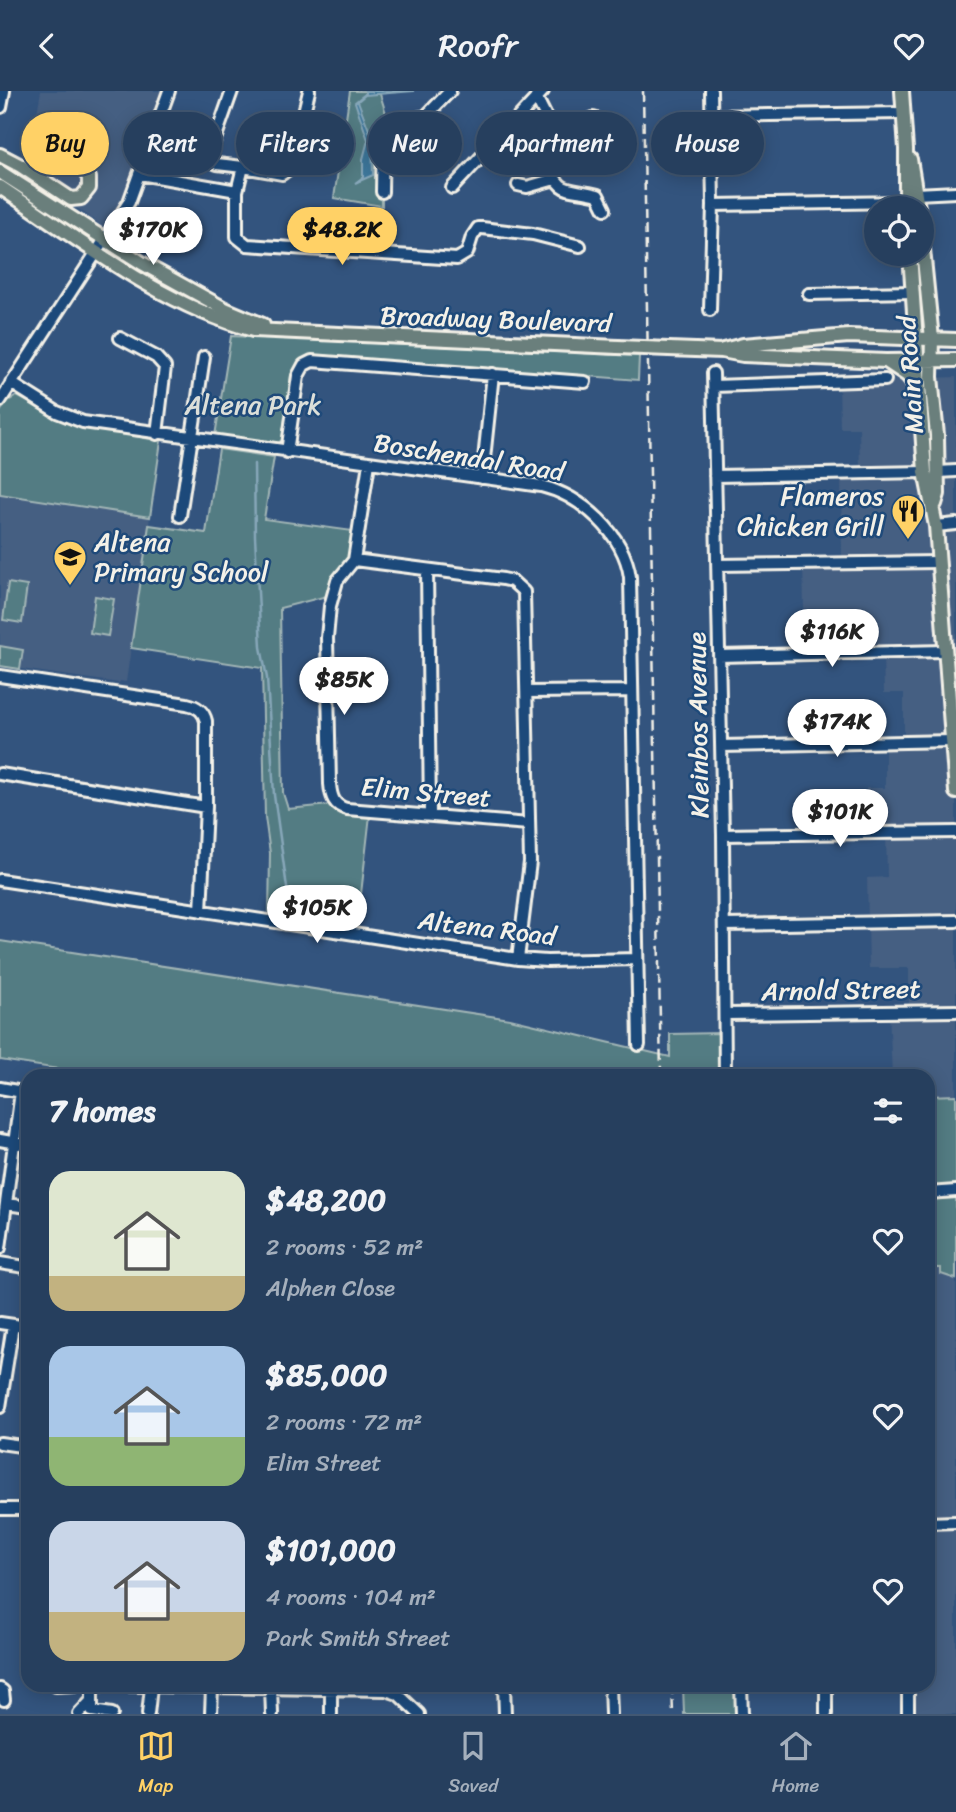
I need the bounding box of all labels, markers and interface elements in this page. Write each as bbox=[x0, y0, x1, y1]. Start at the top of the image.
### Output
text: Roofr bbox=[438, 17, 518, 74]
icon: back bbox=[28, 27, 66, 65]
icon: heart bbox=[890, 27, 928, 65]
chip: Buy bbox=[21, 112, 109, 175]
chip: Rent bbox=[123, 112, 222, 175]
chip: Filters bbox=[236, 112, 354, 175]
chip: New bbox=[368, 112, 462, 175]
chip: Apartment bbox=[476, 112, 637, 175]
chip: House bbox=[651, 112, 764, 175]
map controls bbox=[864, 196, 934, 266]
button: locate bbox=[864, 196, 934, 266]
pin: $170K bbox=[104, 207, 202, 267]
pin: $48.2K bbox=[285, 207, 399, 267]
text: $170K bbox=[120, 209, 187, 250]
text: $48.2K bbox=[303, 209, 381, 250]
street label: Broadway Boulevard bbox=[380, 292, 615, 346]
street label: Main Road bbox=[883, 312, 937, 435]
park label: Altena Park bbox=[184, 382, 321, 428]
street label: Boschendal Road bbox=[370, 419, 570, 495]
place label: Flameros Chicken Grill bbox=[737, 473, 885, 549]
restaurant icon: Flameros Chicken Grill bbox=[889, 492, 927, 541]
place label: Altena Primary School bbox=[93, 519, 269, 595]
school or university icon: Altena Primary School bbox=[51, 538, 89, 587]
pin: $116K bbox=[783, 609, 881, 669]
text: $116K bbox=[801, 611, 863, 652]
street label: Kleinbos Avenue bbox=[673, 631, 723, 819]
pin: $85K bbox=[303, 657, 385, 717]
text: $85K bbox=[315, 659, 373, 700]
pin: $174K bbox=[788, 699, 886, 759]
text: $174K bbox=[804, 701, 870, 742]
street label: Elim Street bbox=[359, 763, 493, 821]
pin: $101K bbox=[791, 789, 889, 849]
text: $101K bbox=[808, 791, 872, 832]
pin: $105K bbox=[268, 885, 366, 945]
text: $105K bbox=[283, 887, 351, 928]
street label: Altena Road bbox=[414, 897, 561, 960]
street label: Arnold Street bbox=[760, 966, 921, 1014]
text: 7 homes bbox=[49, 1084, 156, 1138]
icon: filters bbox=[869, 1092, 907, 1130]
text: $48,200 bbox=[266, 1173, 386, 1227]
icon: home bbox=[105, 1199, 189, 1283]
icon: heart bbox=[869, 1222, 907, 1260]
text: 2 rooms · 52 m² bbox=[266, 1227, 423, 1268]
text: Alphen Close bbox=[266, 1268, 395, 1309]
text: $85,000 bbox=[266, 1348, 388, 1402]
icon: home bbox=[105, 1374, 189, 1458]
icon: heart bbox=[869, 1397, 907, 1435]
text: 2 rooms · 72 m² bbox=[266, 1402, 422, 1443]
text: Elim Street bbox=[266, 1443, 381, 1484]
text: $101,000 bbox=[266, 1523, 396, 1577]
icon: home bbox=[105, 1549, 189, 1633]
icon: heart bbox=[869, 1572, 907, 1610]
text: 4 rooms · 104 m² bbox=[266, 1577, 436, 1618]
text: Park Smith Street bbox=[266, 1618, 450, 1659]
tab: Map bbox=[137, 1727, 175, 1802]
tab: Saved bbox=[448, 1727, 498, 1802]
tab: Home bbox=[772, 1727, 819, 1802]

